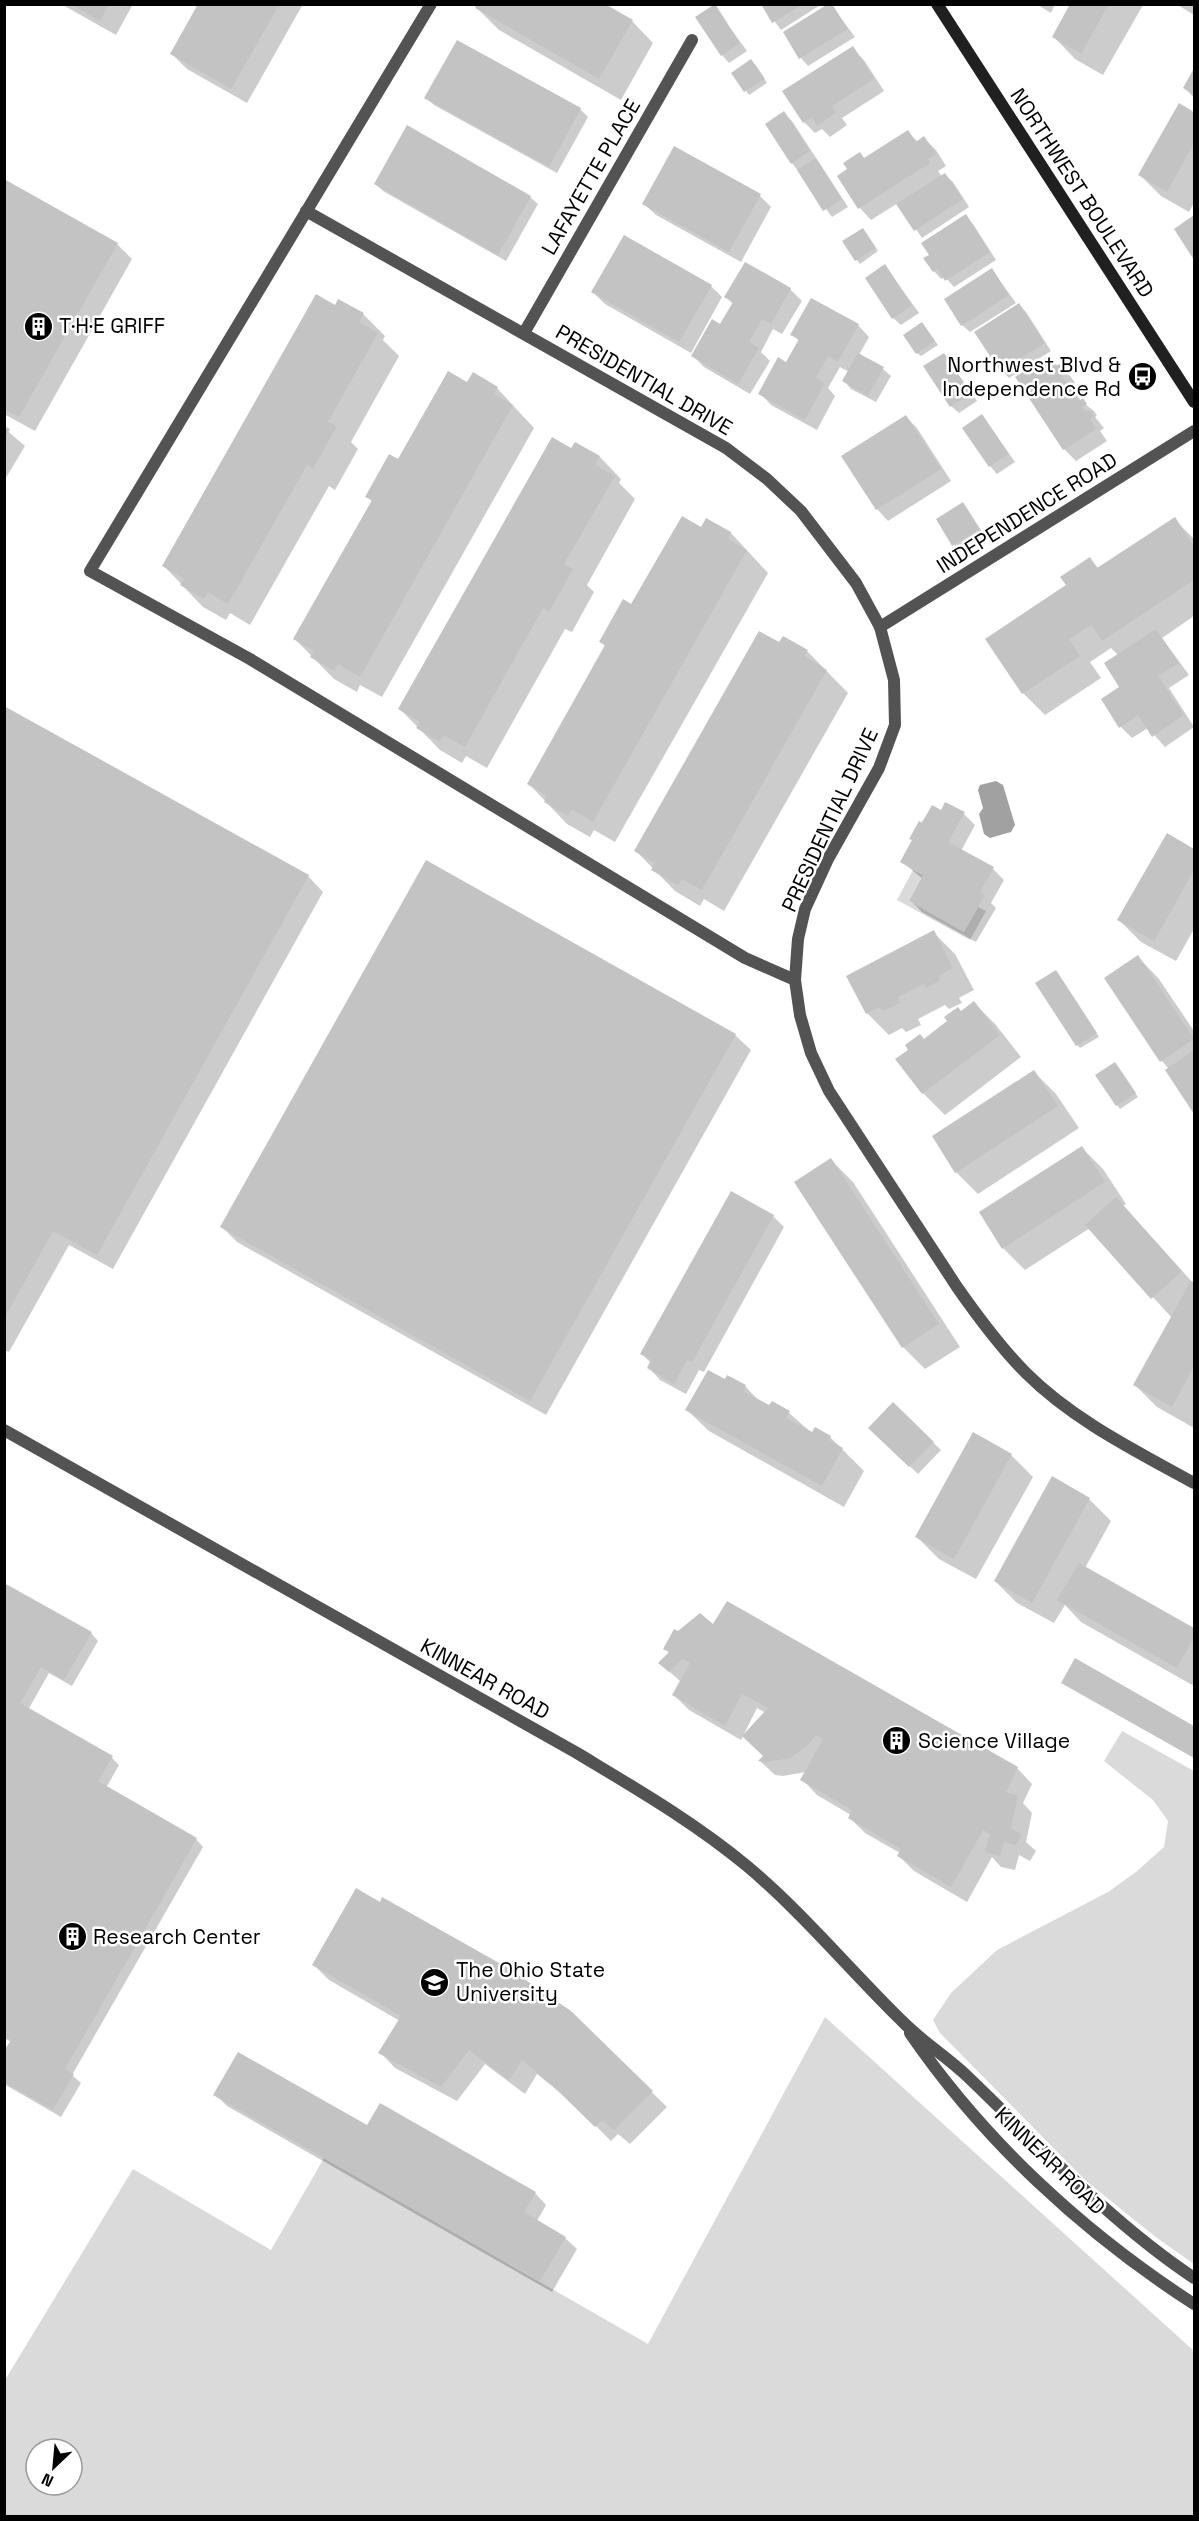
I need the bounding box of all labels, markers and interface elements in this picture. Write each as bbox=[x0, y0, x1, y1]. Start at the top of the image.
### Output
street label: NORTHWEST BOULEVARD bbox=[1005, 83, 1160, 303]
street label: LAFAYETTE PLACE bbox=[535, 94, 646, 260]
building icon: T·H·E GRIFF bbox=[22, 310, 54, 342]
place label: T·H·E GRIFF bbox=[59, 312, 165, 339]
street label: PRESIDENTIAL DRIVE bbox=[551, 318, 737, 441]
place label: Northwest Blvd & Independence Rd bbox=[942, 351, 1121, 402]
bus stop icon: Northwest Blvd & Independence Rd bbox=[1126, 361, 1158, 393]
street label: INDEPENDENCE ROAD bbox=[931, 446, 1122, 579]
street label: PRESIDENTIAL DRIVE bbox=[775, 724, 884, 916]
street label: KINNEAR ROAD bbox=[416, 1632, 555, 1725]
building icon: Science Village bbox=[881, 1725, 913, 1757]
place label: Science Village bbox=[918, 1727, 1070, 1754]
building icon: Research Center bbox=[56, 1921, 88, 1953]
place label: Research Center bbox=[93, 1923, 261, 1950]
place label: The Ohio State University bbox=[456, 1956, 605, 2007]
school or university icon: The Ohio State University bbox=[419, 1966, 451, 1998]
street label: KINNEAR ROAD bbox=[989, 2101, 1111, 2220]
north arrow bbox=[24, 2437, 84, 2497]
text: N bbox=[38, 2468, 57, 2492]

